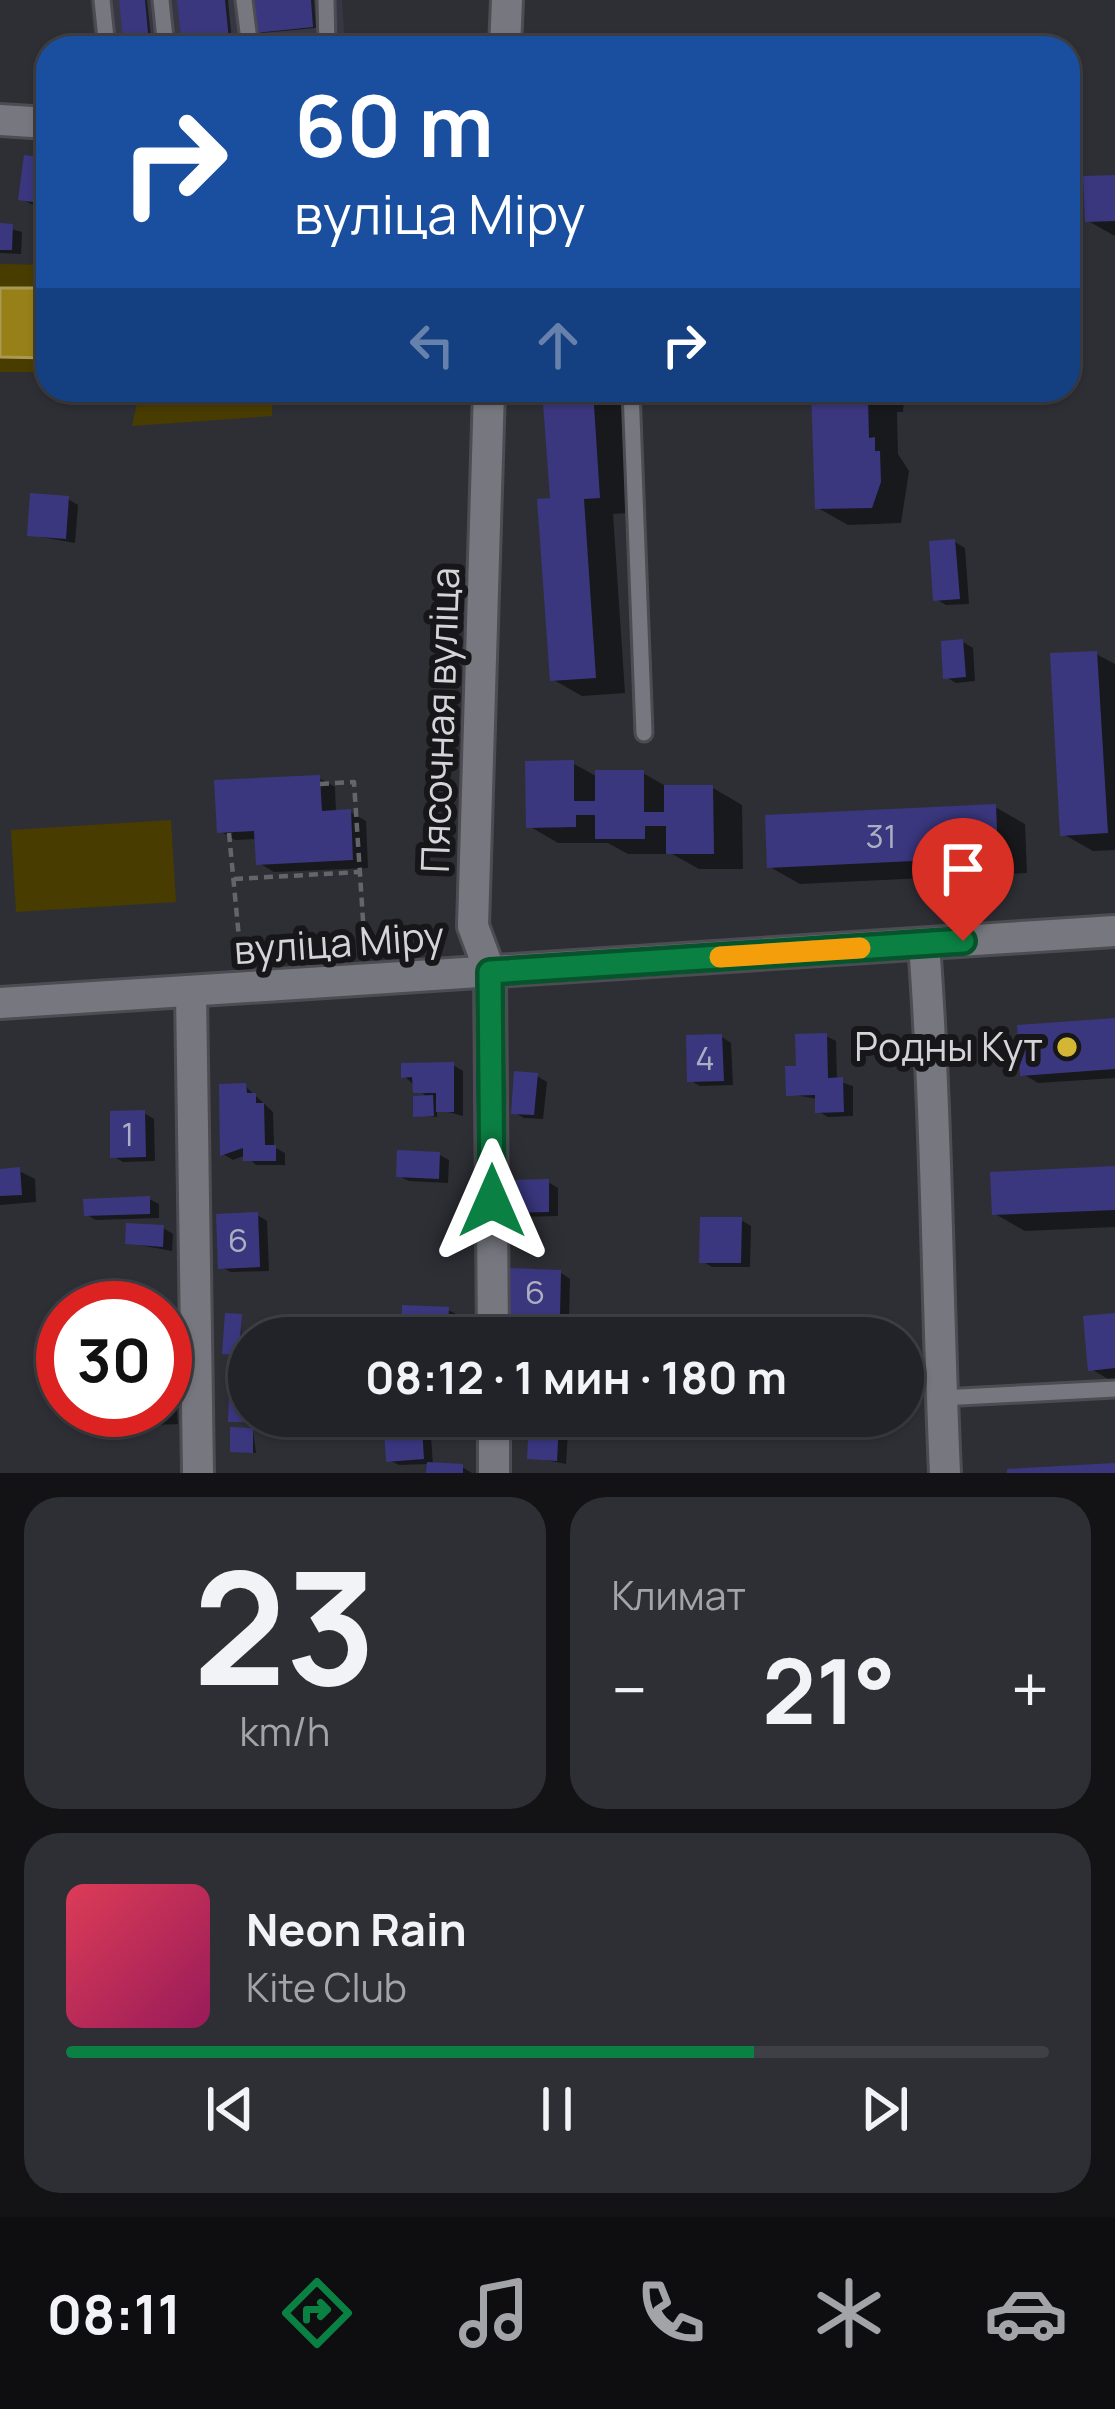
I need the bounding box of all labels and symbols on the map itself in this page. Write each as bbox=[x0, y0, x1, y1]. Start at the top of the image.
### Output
street label: Пясочная вуліца bbox=[407, 566, 471, 874]
house number: 31 bbox=[865, 813, 897, 858]
pin bbox=[912, 818, 1014, 941]
street label: вуліца Міру bbox=[232, 908, 446, 976]
place label: Родны Кут bbox=[854, 1019, 1043, 1073]
marker: Родны Кут bbox=[1054, 1034, 1080, 1060]
house number: 4 bbox=[695, 1035, 715, 1080]
house number: 1 bbox=[122, 1111, 134, 1156]
position arrow bbox=[429, 1138, 555, 1264]
house number: 6 bbox=[228, 1217, 248, 1262]
house number: 6 bbox=[525, 1269, 545, 1314]
speed limit sign: 30 bbox=[36, 1281, 192, 1437]

